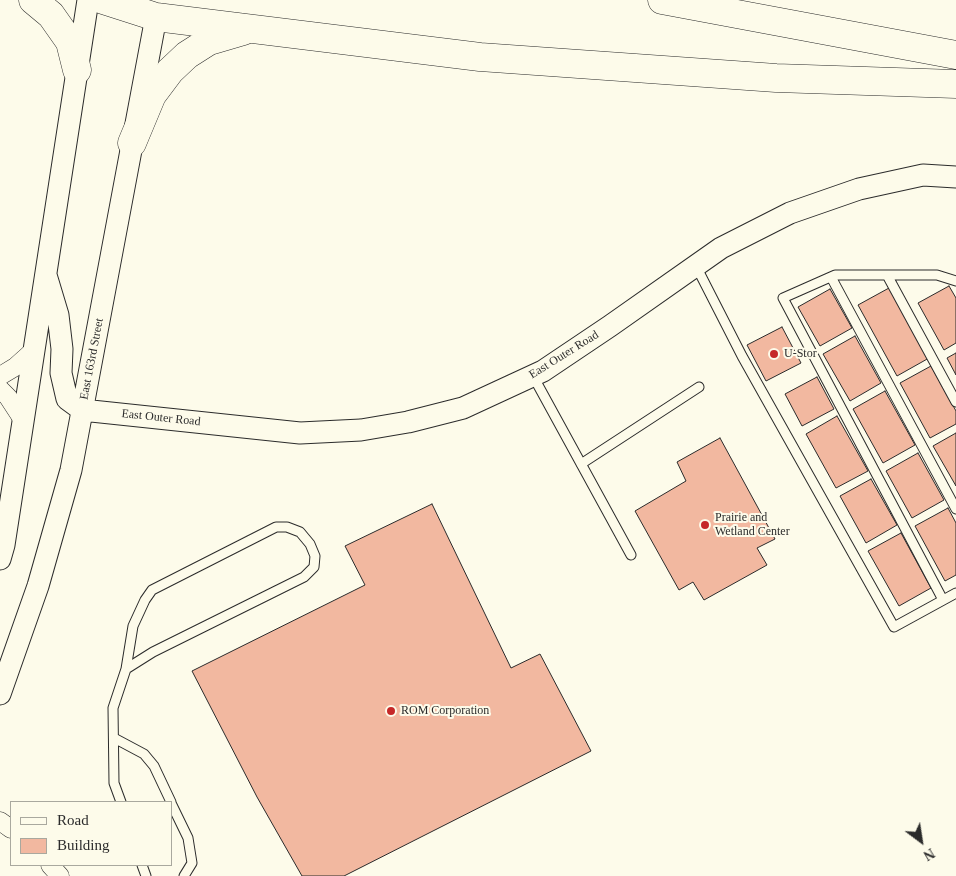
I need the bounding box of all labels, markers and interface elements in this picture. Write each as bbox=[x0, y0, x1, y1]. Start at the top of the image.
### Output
street label: East 163rd Street bbox=[77, 317, 107, 401]
street label: East Outer Road bbox=[527, 328, 601, 382]
place label: U-Stor bbox=[784, 347, 817, 361]
marker: U-Stor bbox=[768, 348, 780, 360]
street label: East Outer Road bbox=[121, 407, 201, 429]
place label: Prairie and Wetland Center bbox=[715, 511, 790, 539]
marker: Prairie and Wetland Center bbox=[699, 519, 711, 531]
place label: ROM Corporation bbox=[401, 704, 489, 718]
marker: ROM Corporation bbox=[385, 705, 397, 717]
legend bbox=[10, 801, 172, 866]
text: Road bbox=[57, 812, 89, 828]
north arrow bbox=[896, 816, 946, 866]
text: Building bbox=[57, 837, 110, 853]
text: N bbox=[921, 845, 937, 863]

